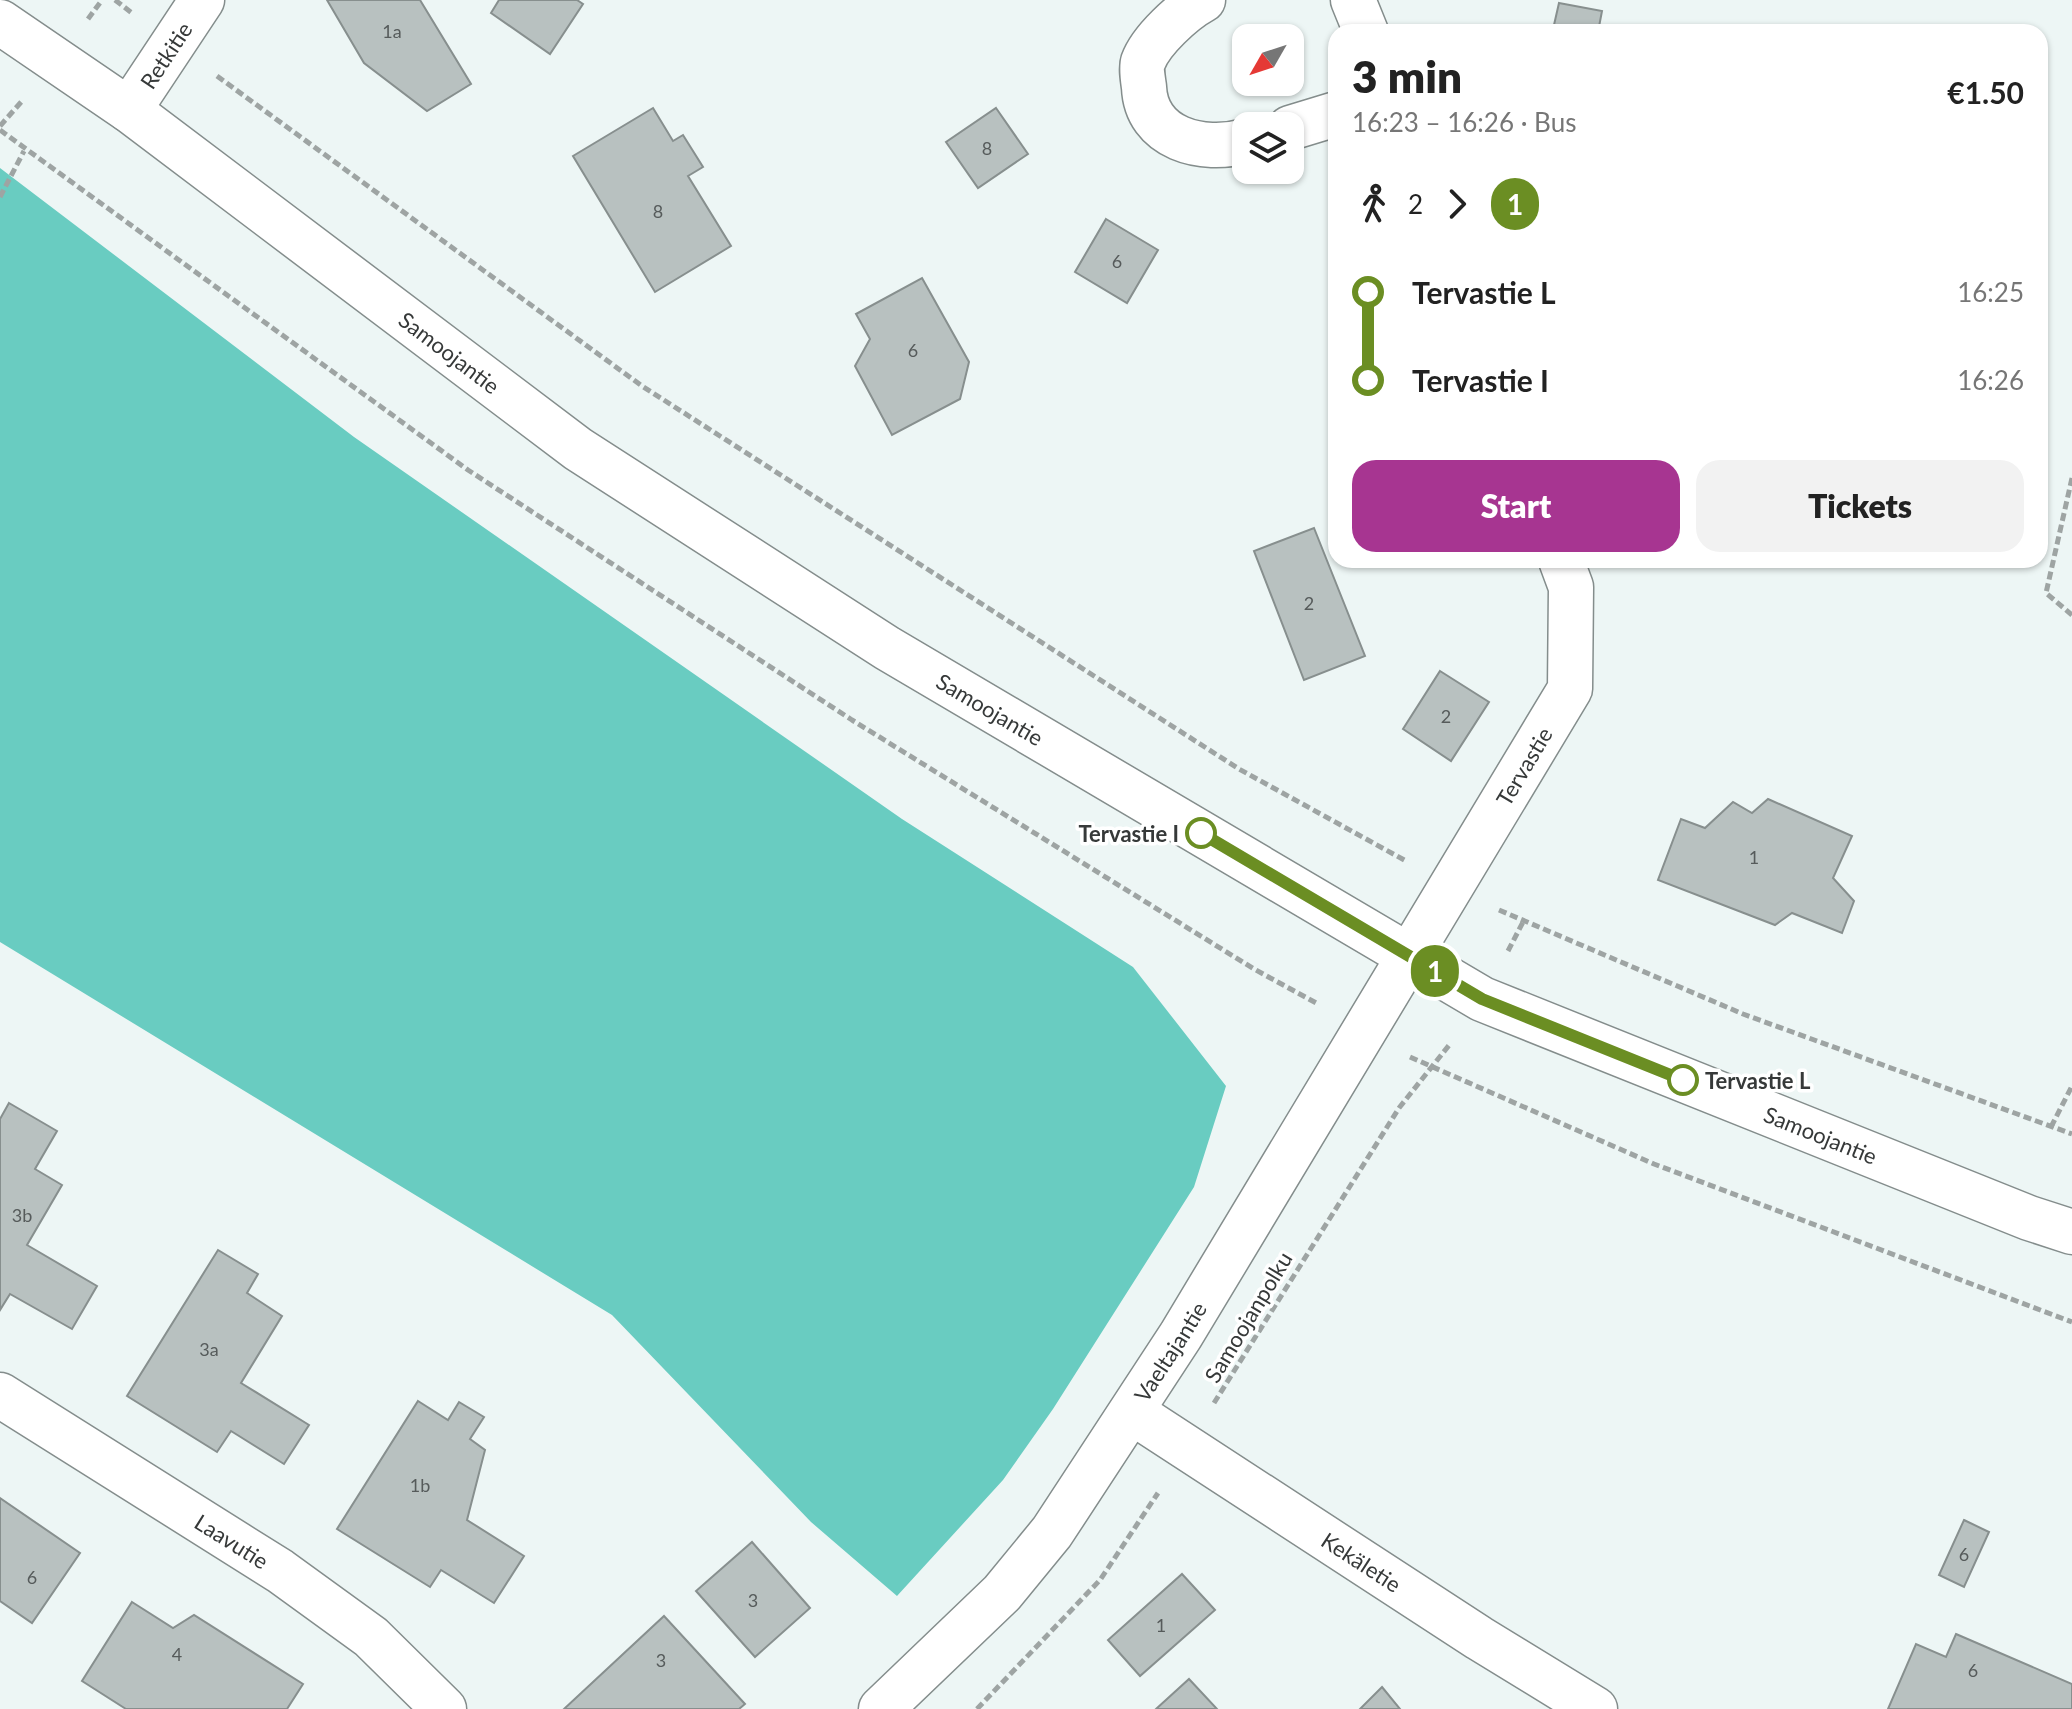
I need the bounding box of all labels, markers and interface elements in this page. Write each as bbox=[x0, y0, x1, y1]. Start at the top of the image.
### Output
street label: Retkitie bbox=[134, 17, 197, 93]
house number: 1a bbox=[382, 20, 402, 42]
north arrow bbox=[1232, 24, 1304, 96]
map controls bbox=[1232, 24, 1304, 184]
text: 3 min bbox=[1352, 50, 1462, 102]
text: €1.50 bbox=[1947, 74, 2024, 110]
text: 16:23 – 16:26 · Bus bbox=[1352, 106, 1576, 138]
button: layers bbox=[1232, 112, 1304, 184]
house number: 8 bbox=[982, 137, 992, 159]
icon: walk bbox=[1352, 182, 1396, 226]
icon: forward bbox=[1435, 182, 1479, 226]
text: 1 bbox=[1507, 187, 1523, 221]
text: 2 bbox=[1408, 188, 1423, 220]
house number: 8 bbox=[653, 200, 663, 222]
house number: 6 bbox=[1112, 250, 1122, 272]
text: Tervastie L bbox=[1412, 274, 1556, 310]
text: 16:25 bbox=[1957, 276, 2024, 308]
street label: Samoojantie bbox=[394, 305, 505, 399]
house number: 6 bbox=[908, 339, 918, 361]
text: Tervastie I bbox=[1412, 362, 1549, 398]
text: 16:26 bbox=[1957, 364, 2024, 396]
button: Start bbox=[1352, 460, 1680, 552]
button: Tickets bbox=[1696, 460, 2024, 552]
house number: 2 bbox=[1304, 592, 1314, 614]
street label: Samoojantie bbox=[932, 667, 1048, 751]
house number: 2 bbox=[1441, 705, 1451, 727]
street label: Tervastie bbox=[1490, 722, 1557, 810]
marker: Tervastie I bbox=[1186, 818, 1216, 848]
place label: Tervastie I bbox=[1079, 820, 1179, 847]
house number: 1 bbox=[1749, 846, 1759, 868]
line badge: 1 bbox=[1409, 945, 1461, 997]
text: 1 bbox=[1427, 954, 1443, 988]
marker: Tervastie L bbox=[1668, 1065, 1698, 1095]
place label: Tervastie L bbox=[1705, 1067, 1811, 1094]
street label: Samoojantie bbox=[1760, 1100, 1881, 1169]
house number: 3b bbox=[12, 1204, 32, 1226]
street label: Samoojanpolku bbox=[1198, 1247, 1298, 1387]
street label: Vaeltajantie bbox=[1128, 1297, 1212, 1407]
house number: 3a bbox=[199, 1338, 219, 1360]
house number: 1b bbox=[410, 1474, 430, 1496]
street label: Laavutie bbox=[190, 1508, 274, 1574]
street label: Kekäletie bbox=[1317, 1526, 1406, 1597]
house number: 6 bbox=[1959, 1543, 1969, 1565]
house number: 6 bbox=[27, 1566, 37, 1588]
house number: 3 bbox=[748, 1589, 758, 1611]
house number: 1 bbox=[1156, 1614, 1166, 1636]
house number: 4 bbox=[172, 1643, 182, 1665]
house number: 3 bbox=[656, 1649, 666, 1671]
house number: 6 bbox=[1968, 1659, 1978, 1681]

